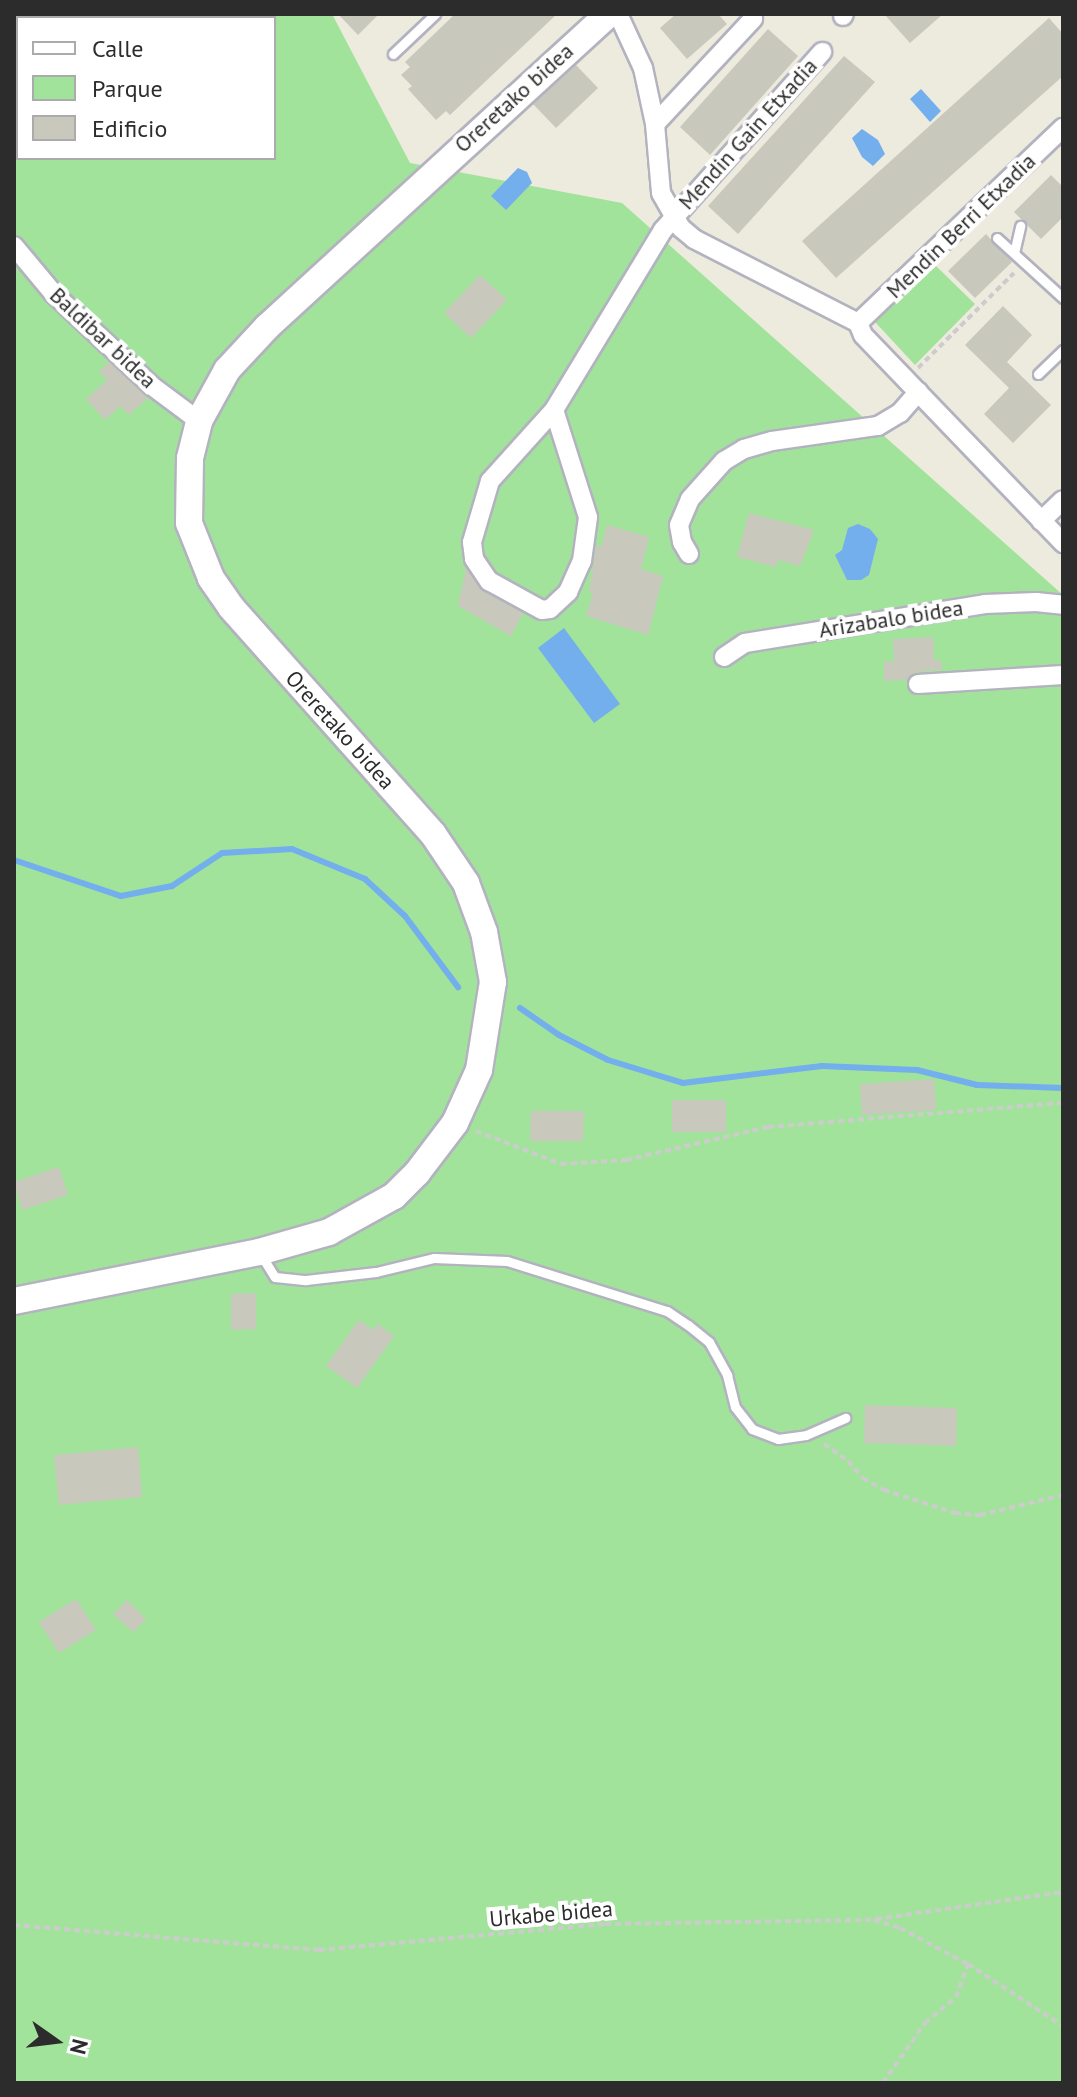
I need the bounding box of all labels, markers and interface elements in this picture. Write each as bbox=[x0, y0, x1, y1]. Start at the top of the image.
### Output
legend bbox=[16, 16, 276, 160]
text: Calle bbox=[92, 33, 143, 64]
street label: Oreretako bidea bbox=[449, 38, 579, 158]
street label: Mendin Gain Etxadia bbox=[673, 53, 823, 215]
text: Parque bbox=[92, 73, 163, 104]
text: Edificio bbox=[92, 113, 167, 144]
street label: Mendin Berri Etxadia bbox=[881, 148, 1041, 304]
street label: Baldibar bidea bbox=[44, 282, 162, 394]
street label: Arizabalo bidea bbox=[817, 595, 965, 643]
street label: Oreretako bidea bbox=[280, 665, 400, 795]
street label: Urkabe bidea bbox=[488, 1895, 614, 1933]
north arrow bbox=[16, 2001, 96, 2081]
text: N bbox=[64, 2036, 95, 2057]

